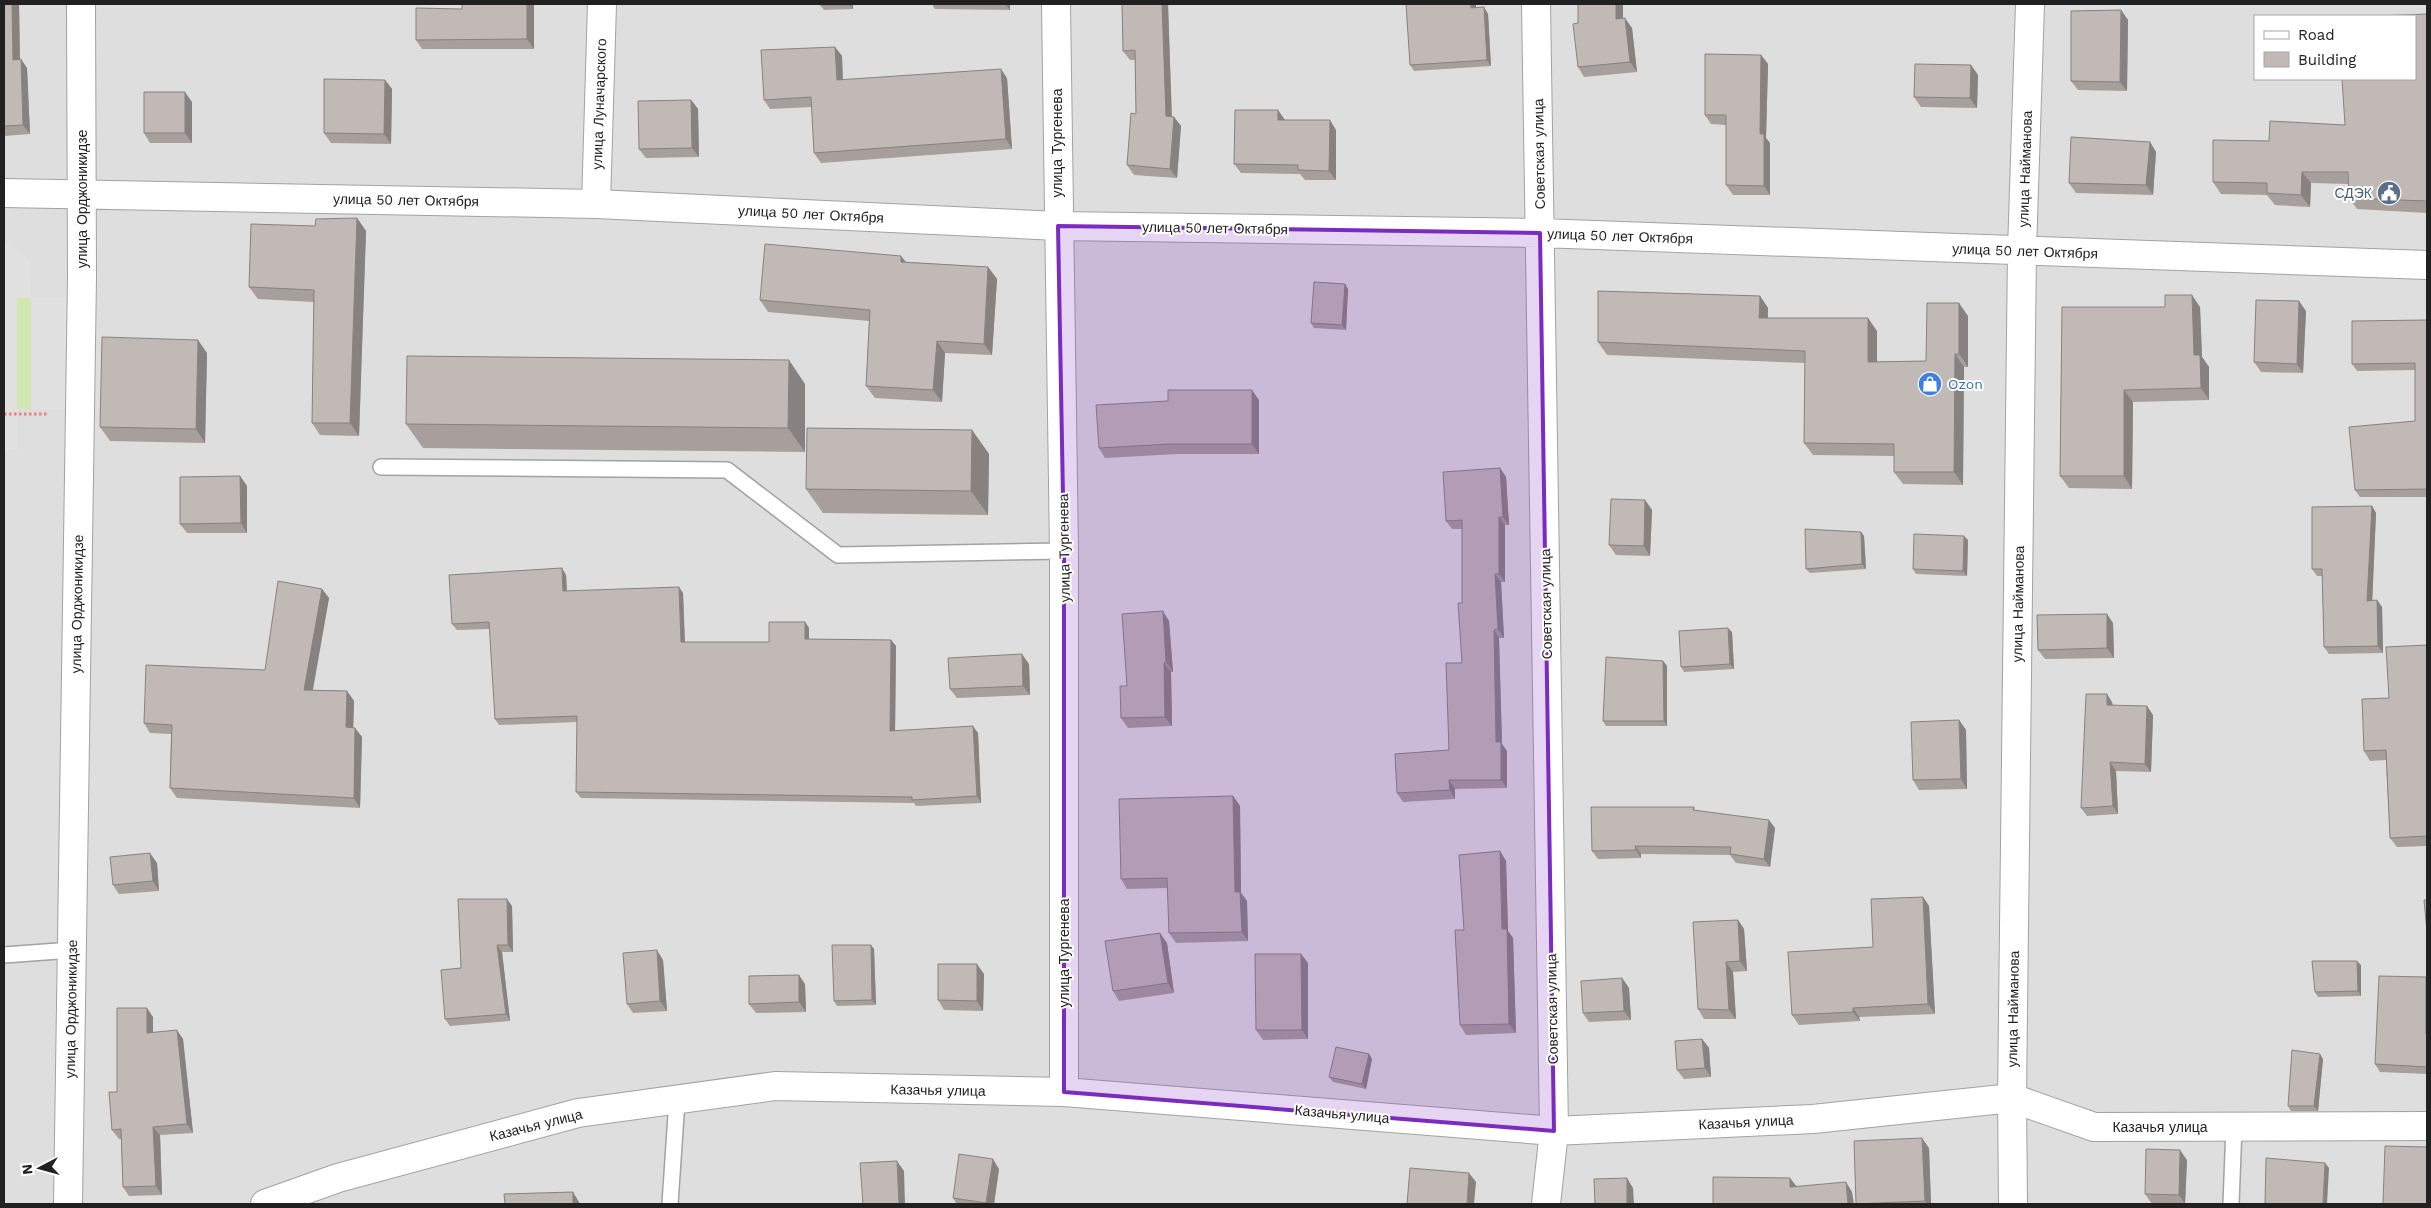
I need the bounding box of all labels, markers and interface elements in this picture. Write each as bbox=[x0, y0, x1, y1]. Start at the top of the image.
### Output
legend bbox=[2254, 15, 2416, 80]
text: Road bbox=[2298, 26, 2335, 44]
street label: улица Луначарского bbox=[589, 38, 609, 170]
text: Building bbox=[2298, 51, 2356, 69]
street label: улица Тургенева bbox=[1049, 88, 1065, 197]
street label: Советская улица bbox=[1530, 98, 1548, 210]
street label: улица Найманова bbox=[2015, 110, 2035, 228]
street label: улица Орджоникидзе bbox=[74, 129, 90, 268]
public building icon: СДЭК bbox=[2376, 180, 2402, 206]
place label: СДЭК bbox=[2334, 185, 2373, 201]
street label: улица 50 лет Октября bbox=[333, 191, 479, 209]
street label: улица 50 лет Октября bbox=[738, 202, 884, 226]
street label: улица 50 лет Октября bbox=[1142, 219, 1288, 237]
street label: улица 50 лет Октября bbox=[1547, 225, 1693, 247]
street label: улица 50 лет Октября bbox=[1952, 240, 2098, 262]
shop icon: Ozon bbox=[1917, 371, 1943, 397]
place label: Ozon bbox=[1948, 376, 1983, 392]
street label: улица Тургенева bbox=[1055, 493, 1073, 603]
street label: улица Орджоникидзе bbox=[68, 534, 86, 673]
street label: улица Найманова bbox=[2009, 545, 2027, 663]
street label: Советская улица bbox=[1537, 548, 1555, 660]
street label: улица Тургенева bbox=[1056, 898, 1072, 1007]
street label: улица Орджоникидзе bbox=[62, 939, 80, 1078]
street label: улица Найманова bbox=[2004, 950, 2022, 1068]
street label: Советская улица bbox=[1543, 953, 1561, 1065]
street label: Казачья улица bbox=[890, 1081, 986, 1099]
street label: Казачья улица bbox=[1294, 1102, 1390, 1126]
street label: Казачья улица bbox=[488, 1106, 584, 1144]
street label: Казачья улица bbox=[1698, 1112, 1794, 1132]
street label: Казачья улица bbox=[2112, 1119, 2208, 1135]
north arrow bbox=[15, 1143, 65, 1193]
text: N bbox=[19, 1163, 36, 1175]

